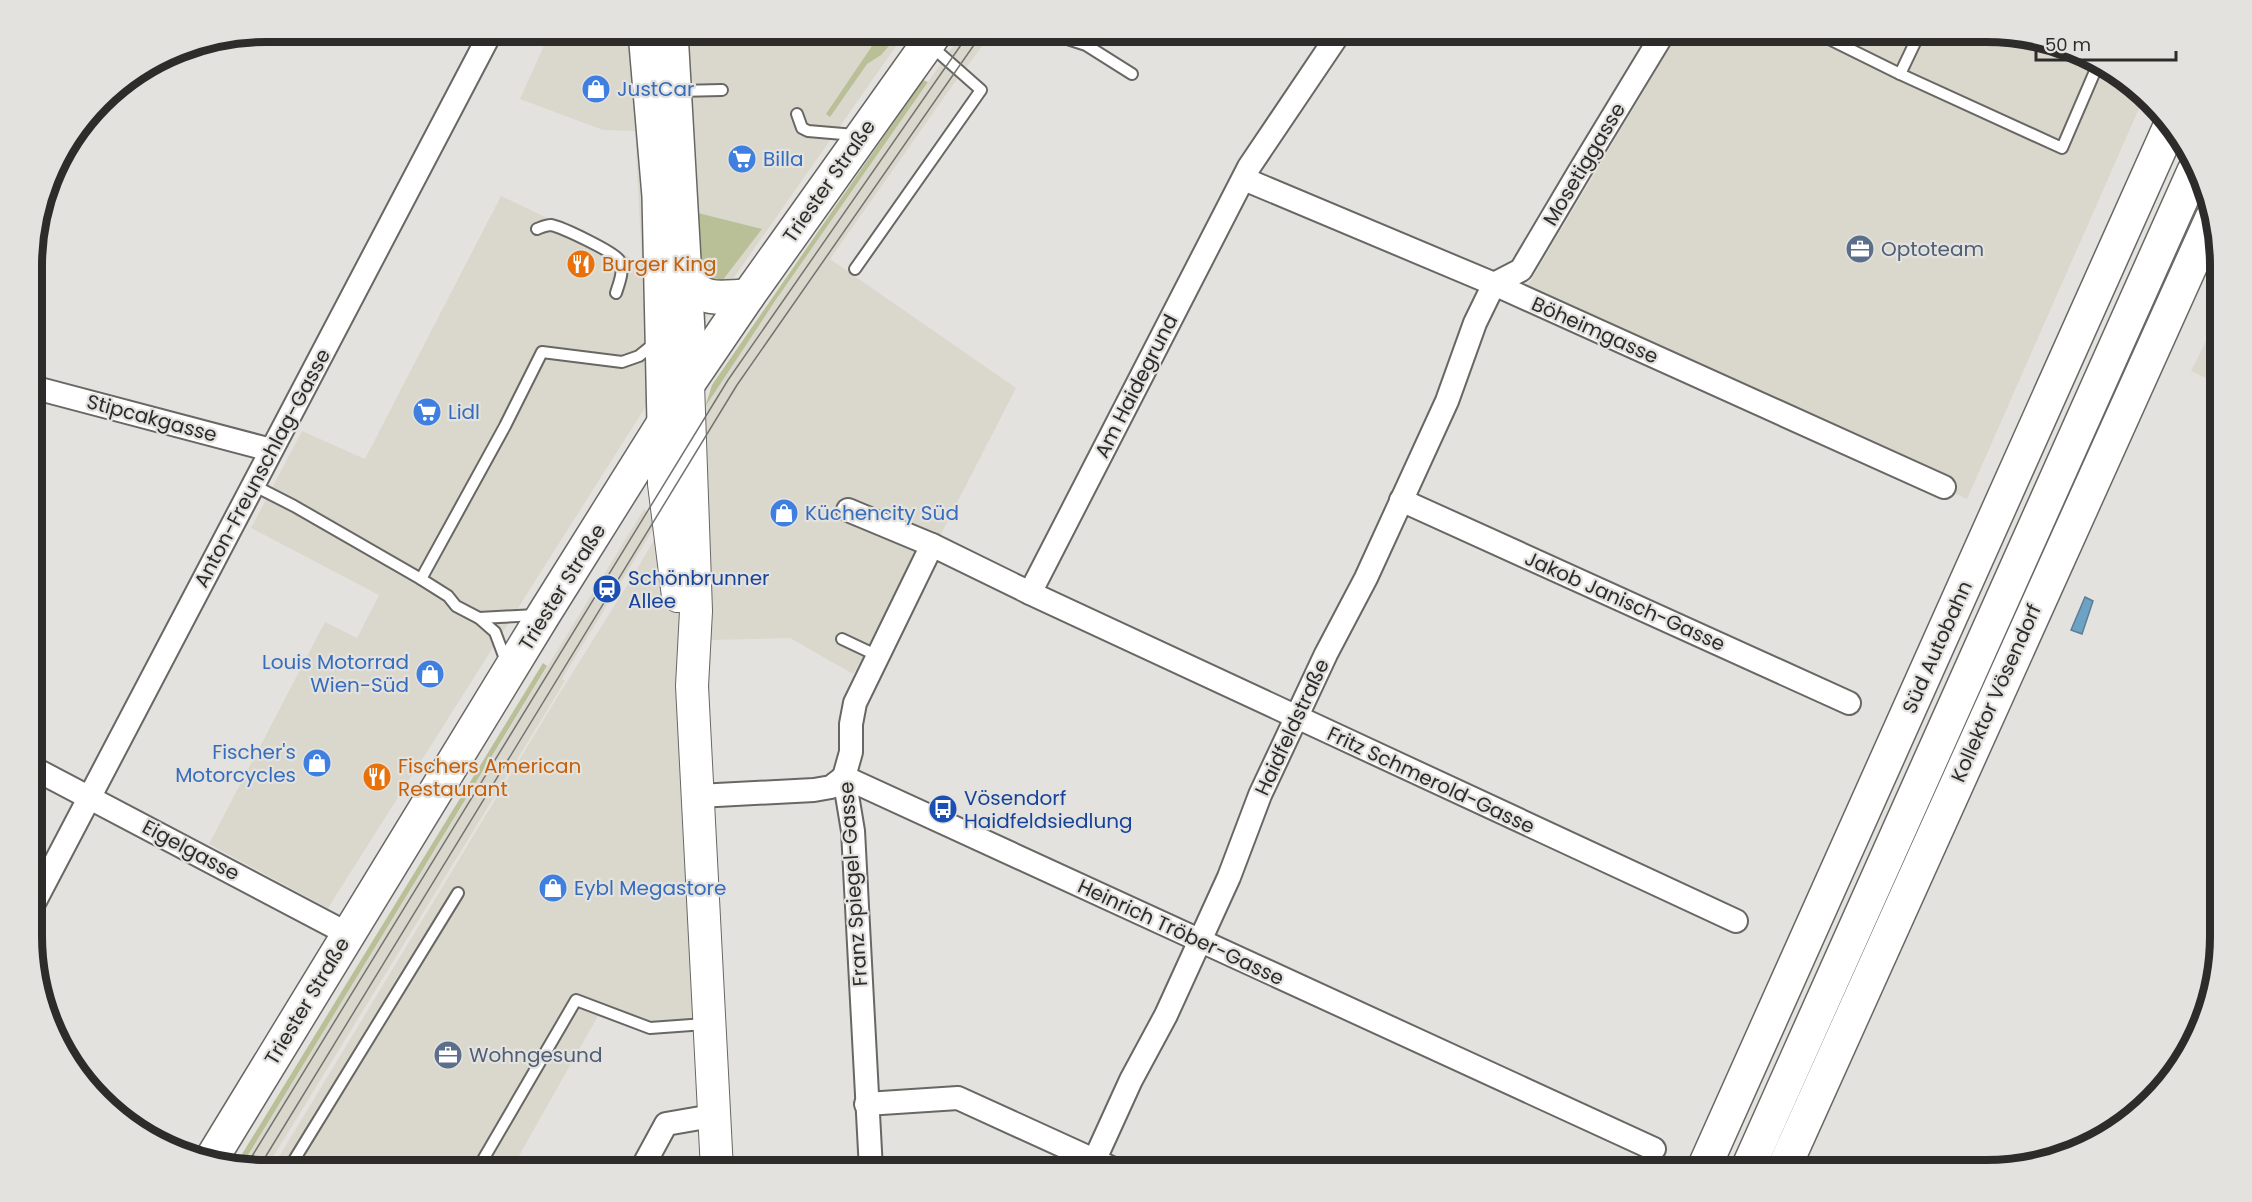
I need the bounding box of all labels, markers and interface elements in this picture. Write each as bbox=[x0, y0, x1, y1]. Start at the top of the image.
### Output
scale bar bbox=[2036, 24, 2176, 62]
text: 50 m bbox=[2045, 32, 2091, 57]
shop icon: JustCar bbox=[580, 73, 612, 105]
place label: JustCar bbox=[617, 75, 695, 103]
street label: Mosetiggasse bbox=[1536, 97, 1632, 231]
street label: Triester Straße bbox=[776, 114, 882, 248]
supermarket icon: Billa bbox=[726, 143, 758, 175]
place label: Billa bbox=[763, 145, 804, 173]
office icon: Optoteam bbox=[1844, 233, 1876, 265]
place label: Optoteam bbox=[1881, 235, 1984, 263]
restaurant icon: Burger King bbox=[565, 248, 597, 280]
place label: Burger King bbox=[602, 250, 716, 278]
street label: Böheimgasse bbox=[1527, 290, 1663, 370]
street label: Am Haidegrund bbox=[1088, 309, 1184, 463]
street label: Anton-Freunschlag-Gasse bbox=[187, 344, 337, 592]
street label: Stipcakgasse bbox=[84, 387, 220, 449]
supermarket icon: Lidl bbox=[411, 396, 443, 428]
place label: Lidl bbox=[448, 398, 480, 426]
shop icon: Küchencity Süd bbox=[768, 497, 800, 529]
place label: Küchencity Süd bbox=[805, 499, 959, 527]
street label: Triester Straße bbox=[512, 518, 612, 656]
street label: Jakob Janisch-Gasse bbox=[1520, 544, 1730, 658]
place label: Schönbrunner Allee bbox=[628, 564, 770, 615]
station icon: Schönbrunner Allee bbox=[591, 573, 623, 605]
street label: Süd Autobahn bbox=[1895, 576, 1979, 718]
street label: Kollektor Vösendorf bbox=[1944, 599, 2048, 787]
place label: Louis Motorrad Wien-Süd bbox=[262, 648, 409, 699]
street label: Haidfeldstraße bbox=[1248, 654, 1336, 800]
shop icon: Louis Motorrad Wien-Süd bbox=[414, 658, 446, 690]
street label: Fritz Schmerold-Gasse bbox=[1323, 720, 1539, 840]
place label: Fischer's Motorcycles bbox=[175, 738, 296, 789]
shop icon: Fischer's Motorcycles bbox=[301, 747, 333, 779]
place label: Fischers American Restaurant bbox=[398, 752, 581, 803]
restaurant icon: Fischers American Restaurant bbox=[361, 761, 393, 793]
street label: Franz Spiegel-Gasse bbox=[832, 781, 874, 987]
place label: Vösendorf Haidfeldsiedlung bbox=[964, 784, 1133, 835]
bus stop icon: Vösendorf Haidfeldsiedlung bbox=[927, 793, 959, 825]
street label: Eigelgasse bbox=[137, 813, 245, 887]
shop icon: Eybl Megastore bbox=[537, 872, 569, 904]
street label: Heinrich Tröber-Gasse bbox=[1073, 872, 1289, 992]
place label: Eybl Megastore bbox=[574, 874, 726, 902]
street label: Triester Straße bbox=[258, 932, 356, 1070]
office icon: Wohngesund bbox=[432, 1039, 464, 1071]
place label: Wohngesund bbox=[469, 1041, 602, 1069]

